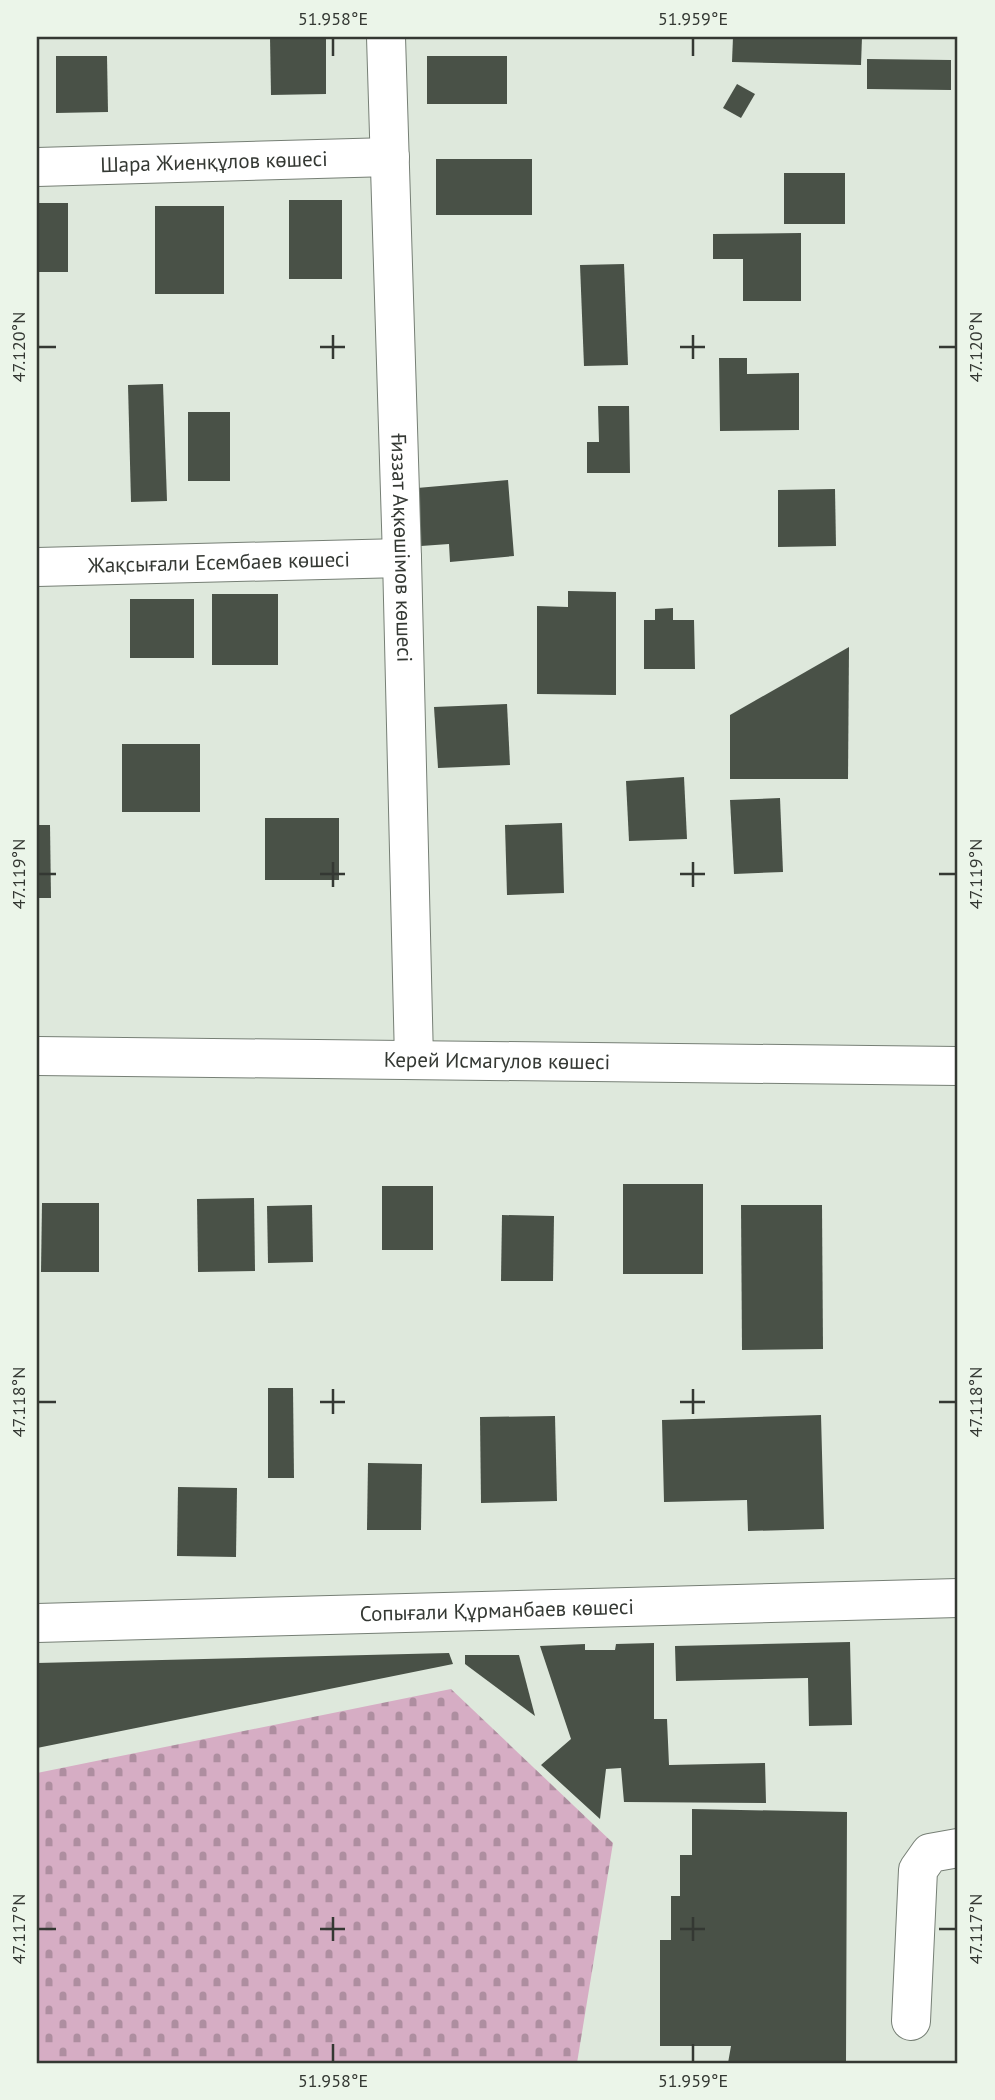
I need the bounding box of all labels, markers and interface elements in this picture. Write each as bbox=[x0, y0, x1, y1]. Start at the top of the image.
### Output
text: 51.958°E bbox=[298, 7, 368, 30]
text: 51.959°E bbox=[658, 7, 728, 30]
street label: Шара Жиенқұлов көшесі bbox=[100, 145, 328, 178]
text: 47.120°N bbox=[7, 312, 30, 382]
text: 47.120°N bbox=[964, 312, 987, 382]
street label: Ғиззат Ақкөшімов көшесi bbox=[385, 433, 418, 663]
street label: Жақсығали Есембаев көшесi bbox=[86, 545, 350, 579]
text: 47.119°N bbox=[7, 839, 30, 909]
text: 47.119°N bbox=[964, 839, 987, 909]
street label: Керей Исмагулов көшесі bbox=[384, 1046, 610, 1075]
text: 47.118°N bbox=[7, 1367, 30, 1437]
text: 47.118°N bbox=[964, 1367, 987, 1437]
street label: Сопығали Құрманбаев көшесі bbox=[359, 1593, 634, 1627]
text: 47.117°N bbox=[7, 1894, 30, 1964]
text: 47.117°N bbox=[964, 1894, 987, 1964]
text: 51.958°E bbox=[298, 2069, 368, 2092]
text: 51.959°E bbox=[658, 2069, 728, 2092]

